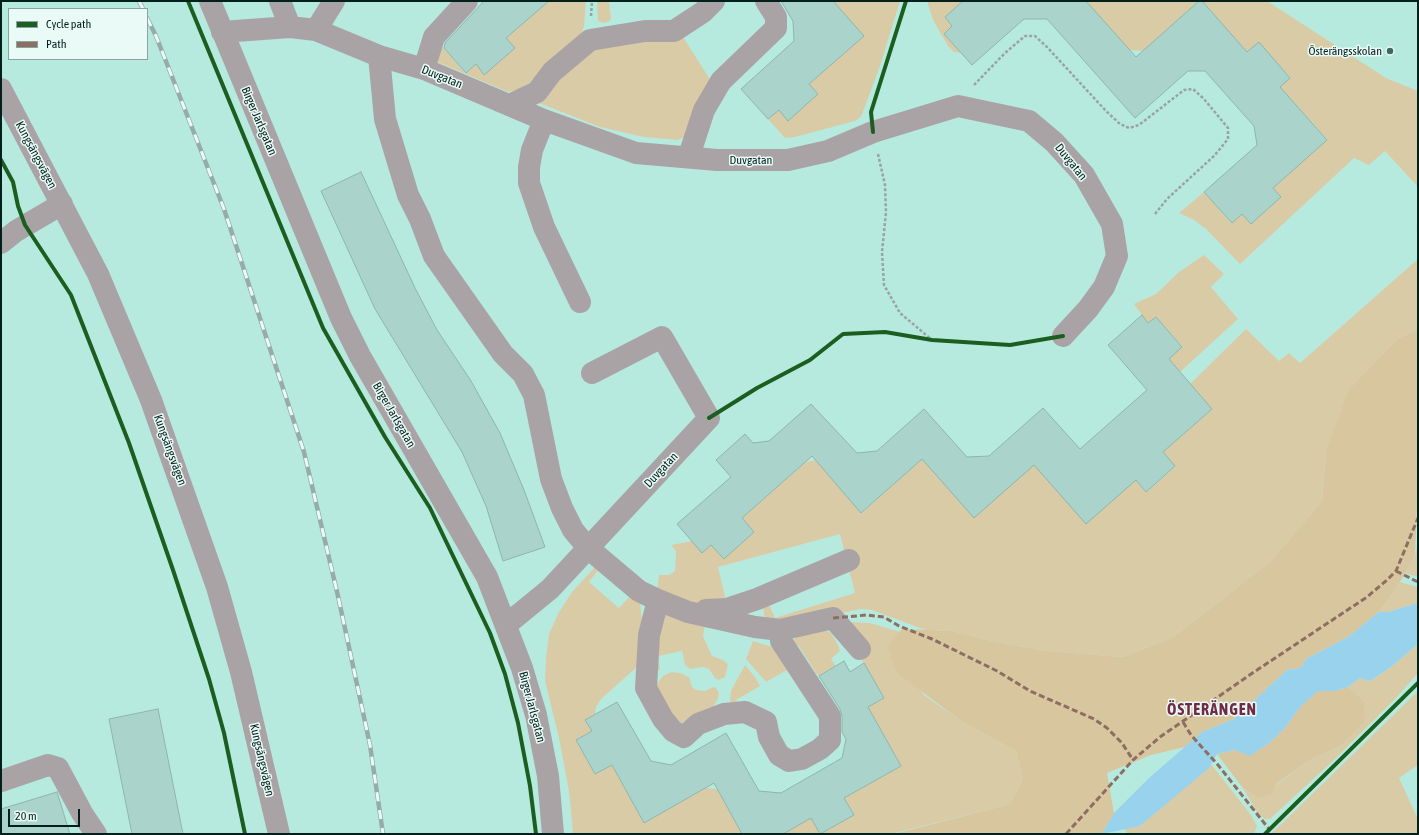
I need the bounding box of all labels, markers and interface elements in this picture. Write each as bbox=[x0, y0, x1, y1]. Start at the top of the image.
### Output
legend bbox=[8, 8, 148, 60]
text: Cycle path bbox=[46, 17, 91, 31]
text: Path bbox=[46, 37, 67, 51]
place label: Österängsskolan bbox=[1308, 44, 1382, 58]
marker: Österängsskolan bbox=[1385, 46, 1395, 56]
street label: Duvgatan bbox=[419, 62, 465, 92]
street label: Birger Jarlsgatan bbox=[238, 85, 280, 157]
street label: Kungsängsvägen bbox=[12, 119, 60, 191]
street label: Duvgatan bbox=[1052, 141, 1090, 183]
street label: Duvgatan bbox=[730, 153, 772, 167]
street label: Birger Jarlsgatan bbox=[370, 380, 418, 450]
street label: Kungsängsvägen bbox=[151, 413, 189, 487]
street label: Duvgatan bbox=[641, 449, 681, 491]
street label: Birger Jarlsgatan bbox=[516, 670, 548, 744]
district label: ÖSTERÄNGEN bbox=[1167, 700, 1257, 720]
street label: Kungsängsvägen bbox=[247, 722, 277, 798]
scale bar bbox=[10, 801, 82, 827]
text: 20 m bbox=[15, 809, 37, 823]

